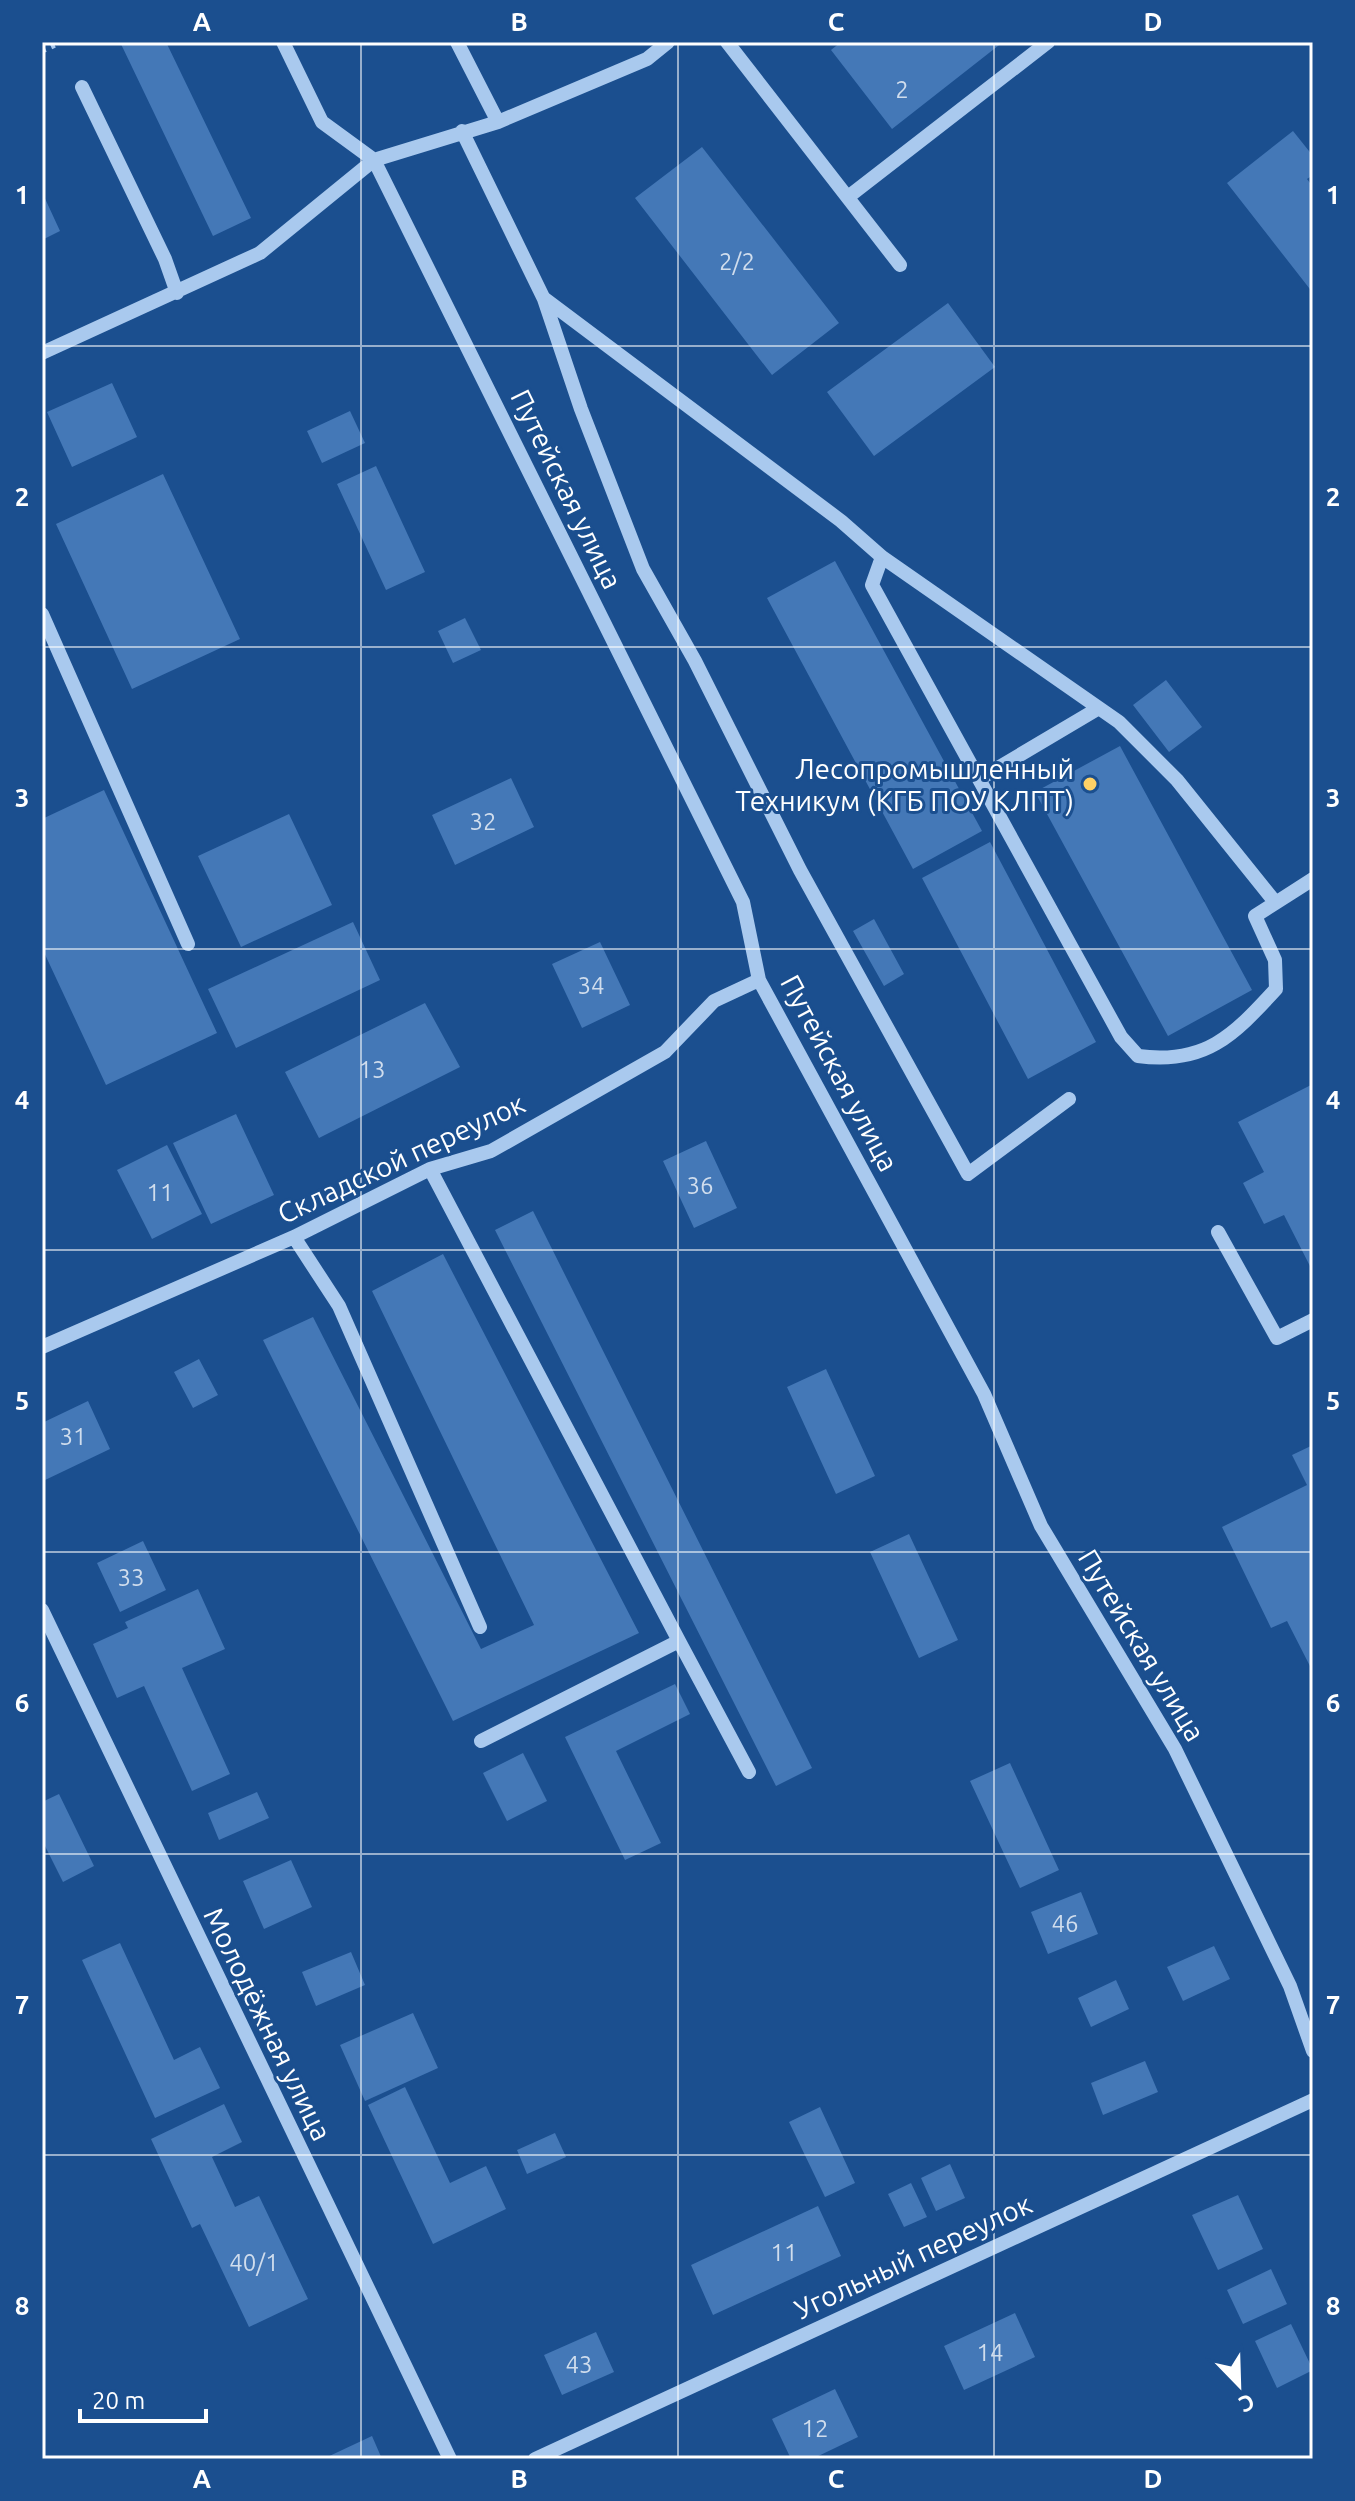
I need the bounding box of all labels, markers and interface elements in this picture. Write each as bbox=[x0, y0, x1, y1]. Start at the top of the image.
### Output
text: A bbox=[193, 7, 212, 36]
text: B bbox=[510, 7, 528, 36]
text: C bbox=[828, 7, 845, 36]
text: D bbox=[1144, 7, 1162, 36]
house number: 2 bbox=[895, 76, 909, 103]
text: 1 bbox=[15, 180, 29, 209]
text: 1 bbox=[1326, 180, 1340, 209]
house number: 2/2 bbox=[719, 248, 755, 275]
street label: Путейская улица bbox=[505, 384, 629, 594]
text: 2 bbox=[15, 482, 29, 511]
text: 2 bbox=[1326, 482, 1340, 511]
place label: Лесопромышленный Техникум (КГБ ПОУ КЛПТ) bbox=[735, 753, 1074, 817]
marker: Лесопромышленный Техникум (КГБ ПОУ КЛПТ) bbox=[1081, 775, 1099, 793]
text: 3 bbox=[15, 783, 29, 812]
text: 3 bbox=[1326, 783, 1340, 812]
house number: 32 bbox=[469, 808, 497, 835]
street label: Путейская улица bbox=[775, 970, 905, 1176]
house number: 34 bbox=[577, 972, 605, 999]
house number: 13 bbox=[358, 1056, 386, 1083]
text: 4 bbox=[15, 1085, 29, 1114]
text: 4 bbox=[1326, 1085, 1340, 1114]
street label: Складской переулок bbox=[272, 1087, 530, 1229]
house number: 36 bbox=[686, 1172, 714, 1199]
house number: 11 bbox=[146, 1179, 174, 1206]
text: 5 bbox=[15, 1386, 29, 1415]
text: 5 bbox=[1326, 1386, 1340, 1415]
house number: 31 bbox=[59, 1423, 87, 1450]
street label: Путейская улица bbox=[1073, 1544, 1211, 1746]
house number: 33 bbox=[117, 1564, 145, 1591]
text: 6 bbox=[15, 1688, 29, 1717]
text: 6 bbox=[1326, 1688, 1340, 1717]
street label: Молодёжная улица bbox=[198, 1903, 338, 2145]
house number: 46 bbox=[1051, 1910, 1079, 1937]
text: 7 bbox=[15, 1990, 29, 2019]
text: 7 bbox=[1326, 1990, 1340, 2019]
street label: Угольный переулок bbox=[790, 2187, 1036, 2325]
house number: 11 bbox=[770, 2239, 798, 2266]
house number: 40/1 bbox=[229, 2249, 279, 2276]
text: 8 bbox=[15, 2291, 29, 2320]
text: 8 bbox=[1326, 2291, 1340, 2320]
house number: 14 bbox=[976, 2339, 1004, 2366]
north arrow bbox=[1199, 2345, 1279, 2425]
house number: 43 bbox=[565, 2351, 593, 2378]
scale bar bbox=[80, 2373, 206, 2423]
text: 20 m bbox=[92, 2387, 145, 2414]
text: С bbox=[1236, 2390, 1258, 2418]
house number: 12 bbox=[801, 2415, 829, 2442]
text: A bbox=[193, 2464, 212, 2493]
text: B bbox=[510, 2464, 528, 2493]
text: C bbox=[828, 2464, 845, 2493]
text: D bbox=[1144, 2464, 1162, 2493]

